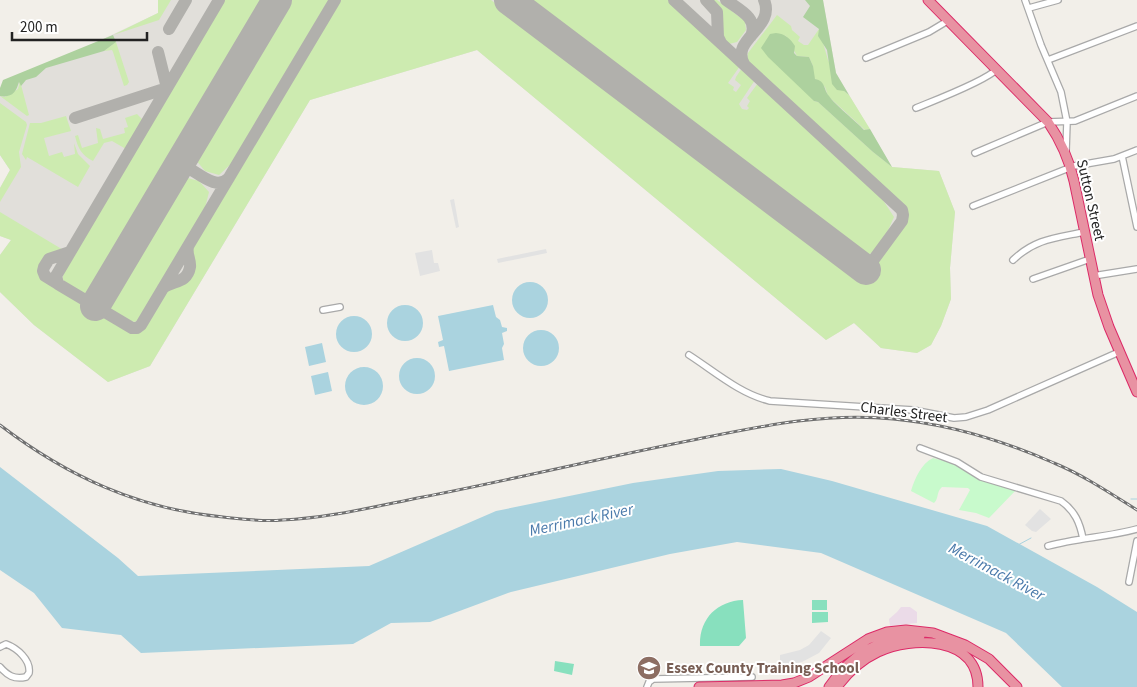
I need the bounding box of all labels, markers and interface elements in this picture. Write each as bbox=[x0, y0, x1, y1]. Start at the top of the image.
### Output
scale bar bbox=[12, 10, 148, 42]
text: 200 m bbox=[20, 17, 58, 38]
street label: Sutton Street bbox=[1071, 157, 1110, 243]
street label: Charles Street bbox=[859, 397, 949, 428]
water label: Merrimack River bbox=[527, 498, 637, 542]
water label: Merrimack River bbox=[945, 537, 1050, 607]
school or university icon: Essex County Training School bbox=[636, 655, 662, 681]
place label: Essex County Training School bbox=[666, 658, 860, 679]

